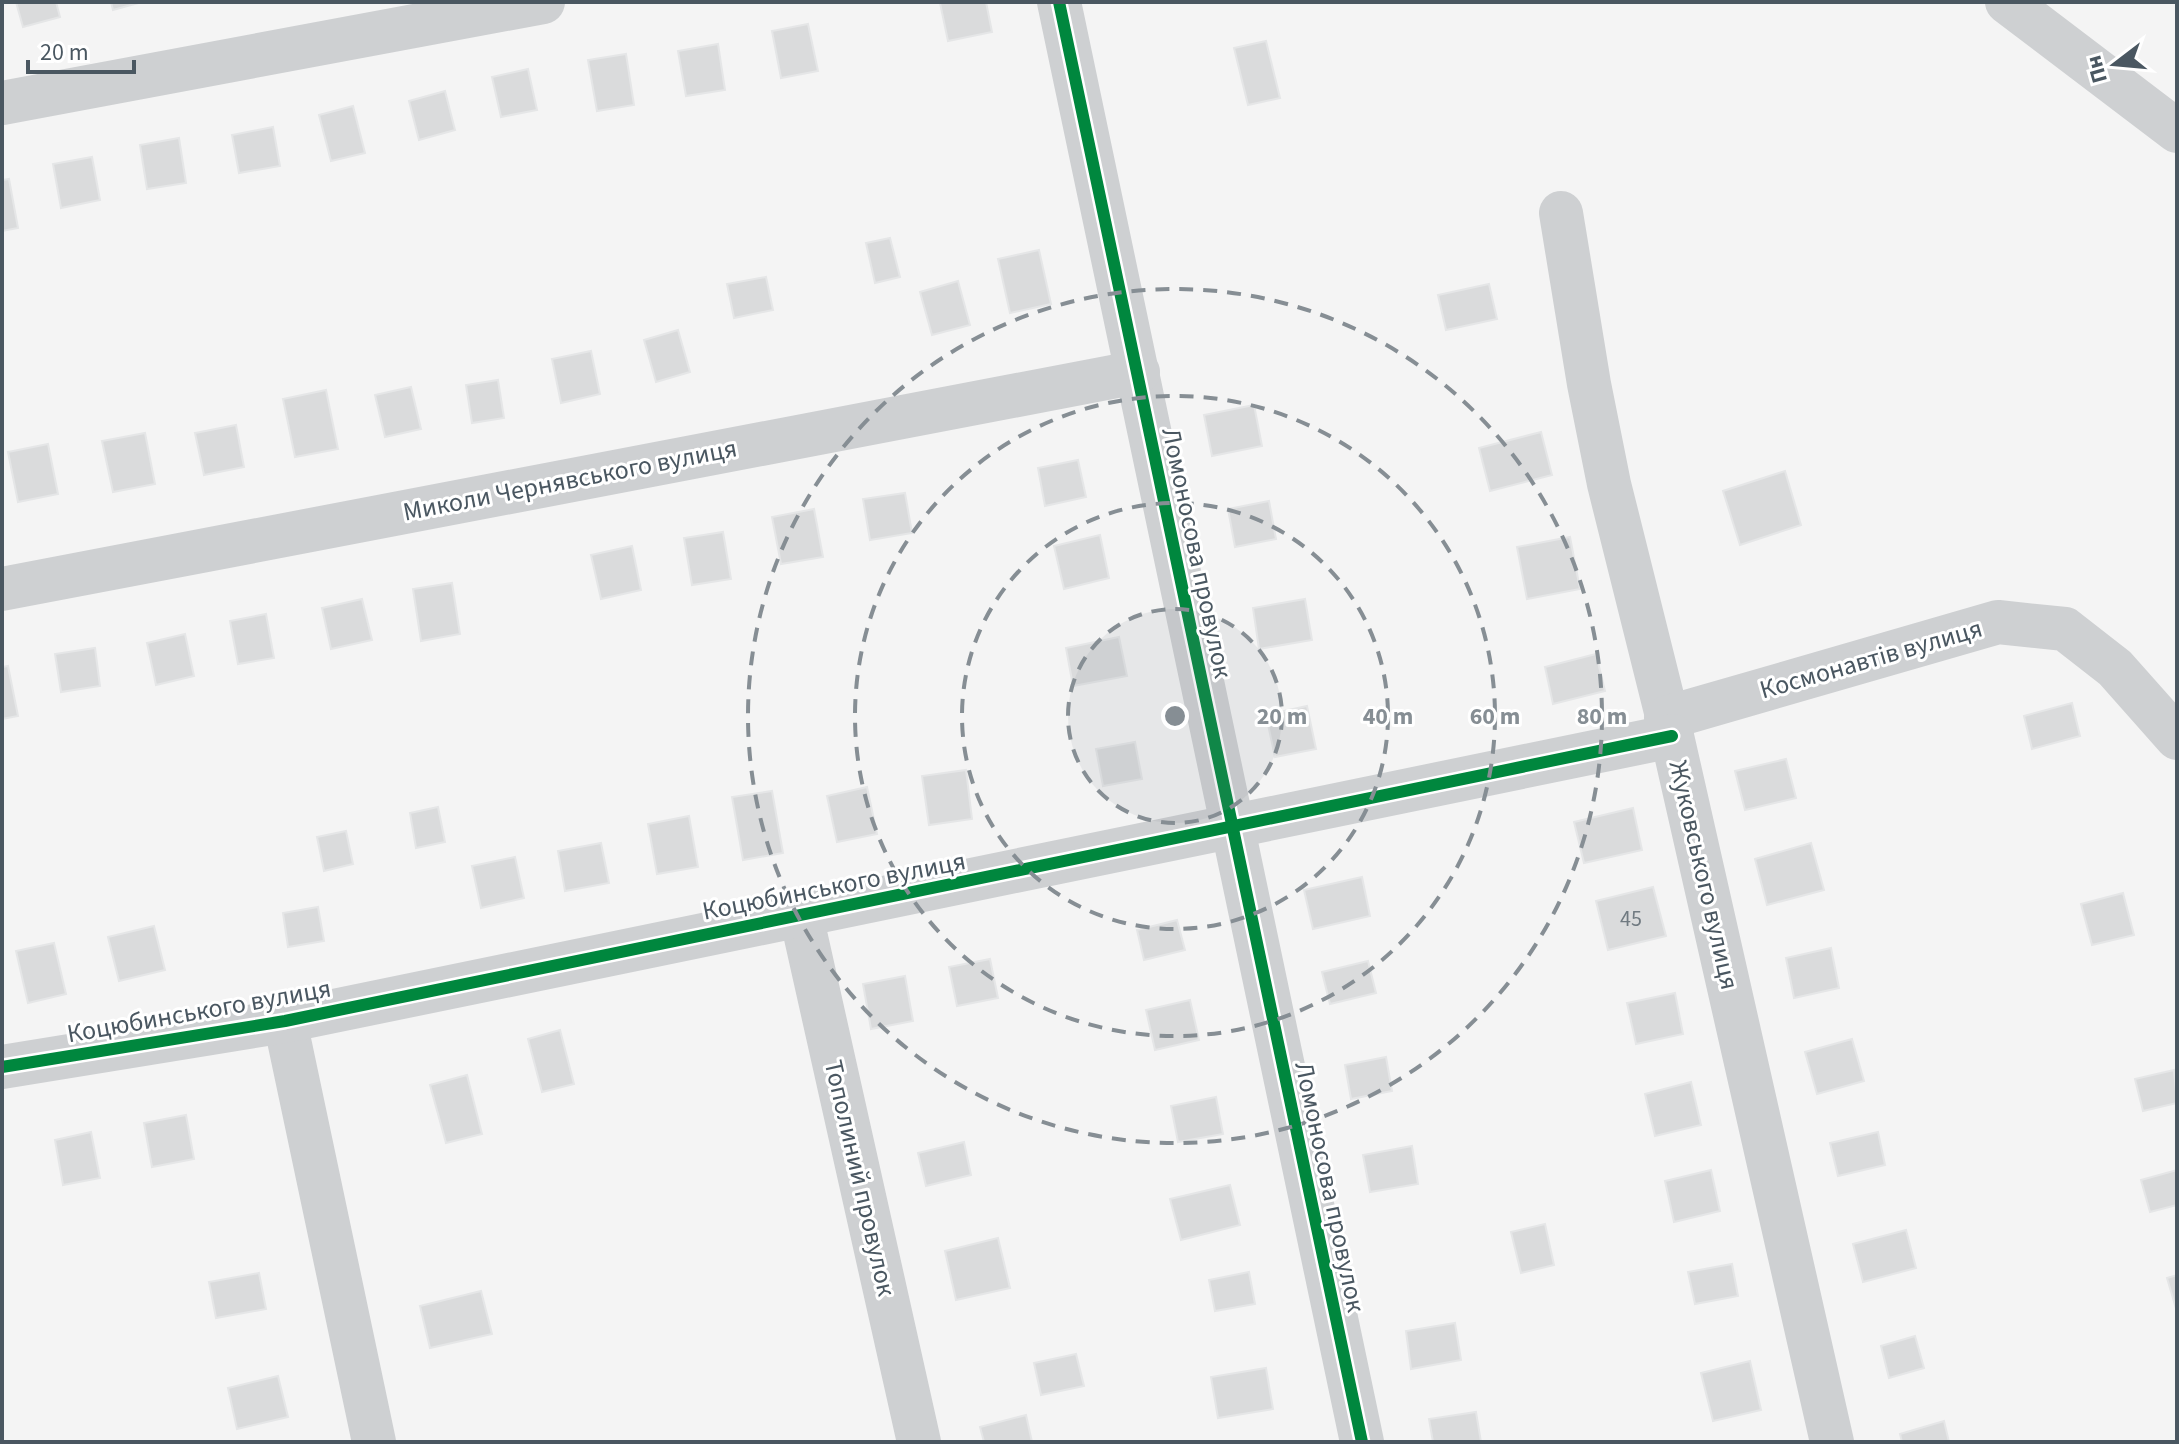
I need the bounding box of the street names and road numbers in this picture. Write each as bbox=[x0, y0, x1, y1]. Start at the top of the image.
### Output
street label: Ломоносова провулок bbox=[1152, 424, 1242, 682]
street label: Миколи Чернявського вулиця bbox=[400, 429, 740, 531]
street label: Космонавтів вулиця bbox=[1755, 610, 1987, 708]
street label: Жуковського вулиця bbox=[1660, 757, 1748, 993]
street label: Коцюбинського вулиця bbox=[699, 842, 969, 930]
street label: Коцюбинського вулиця bbox=[64, 970, 334, 1052]
street label: Тополиний провулок bbox=[815, 1056, 905, 1300]
street label: Ломоносова провулок bbox=[1285, 1058, 1375, 1316]

